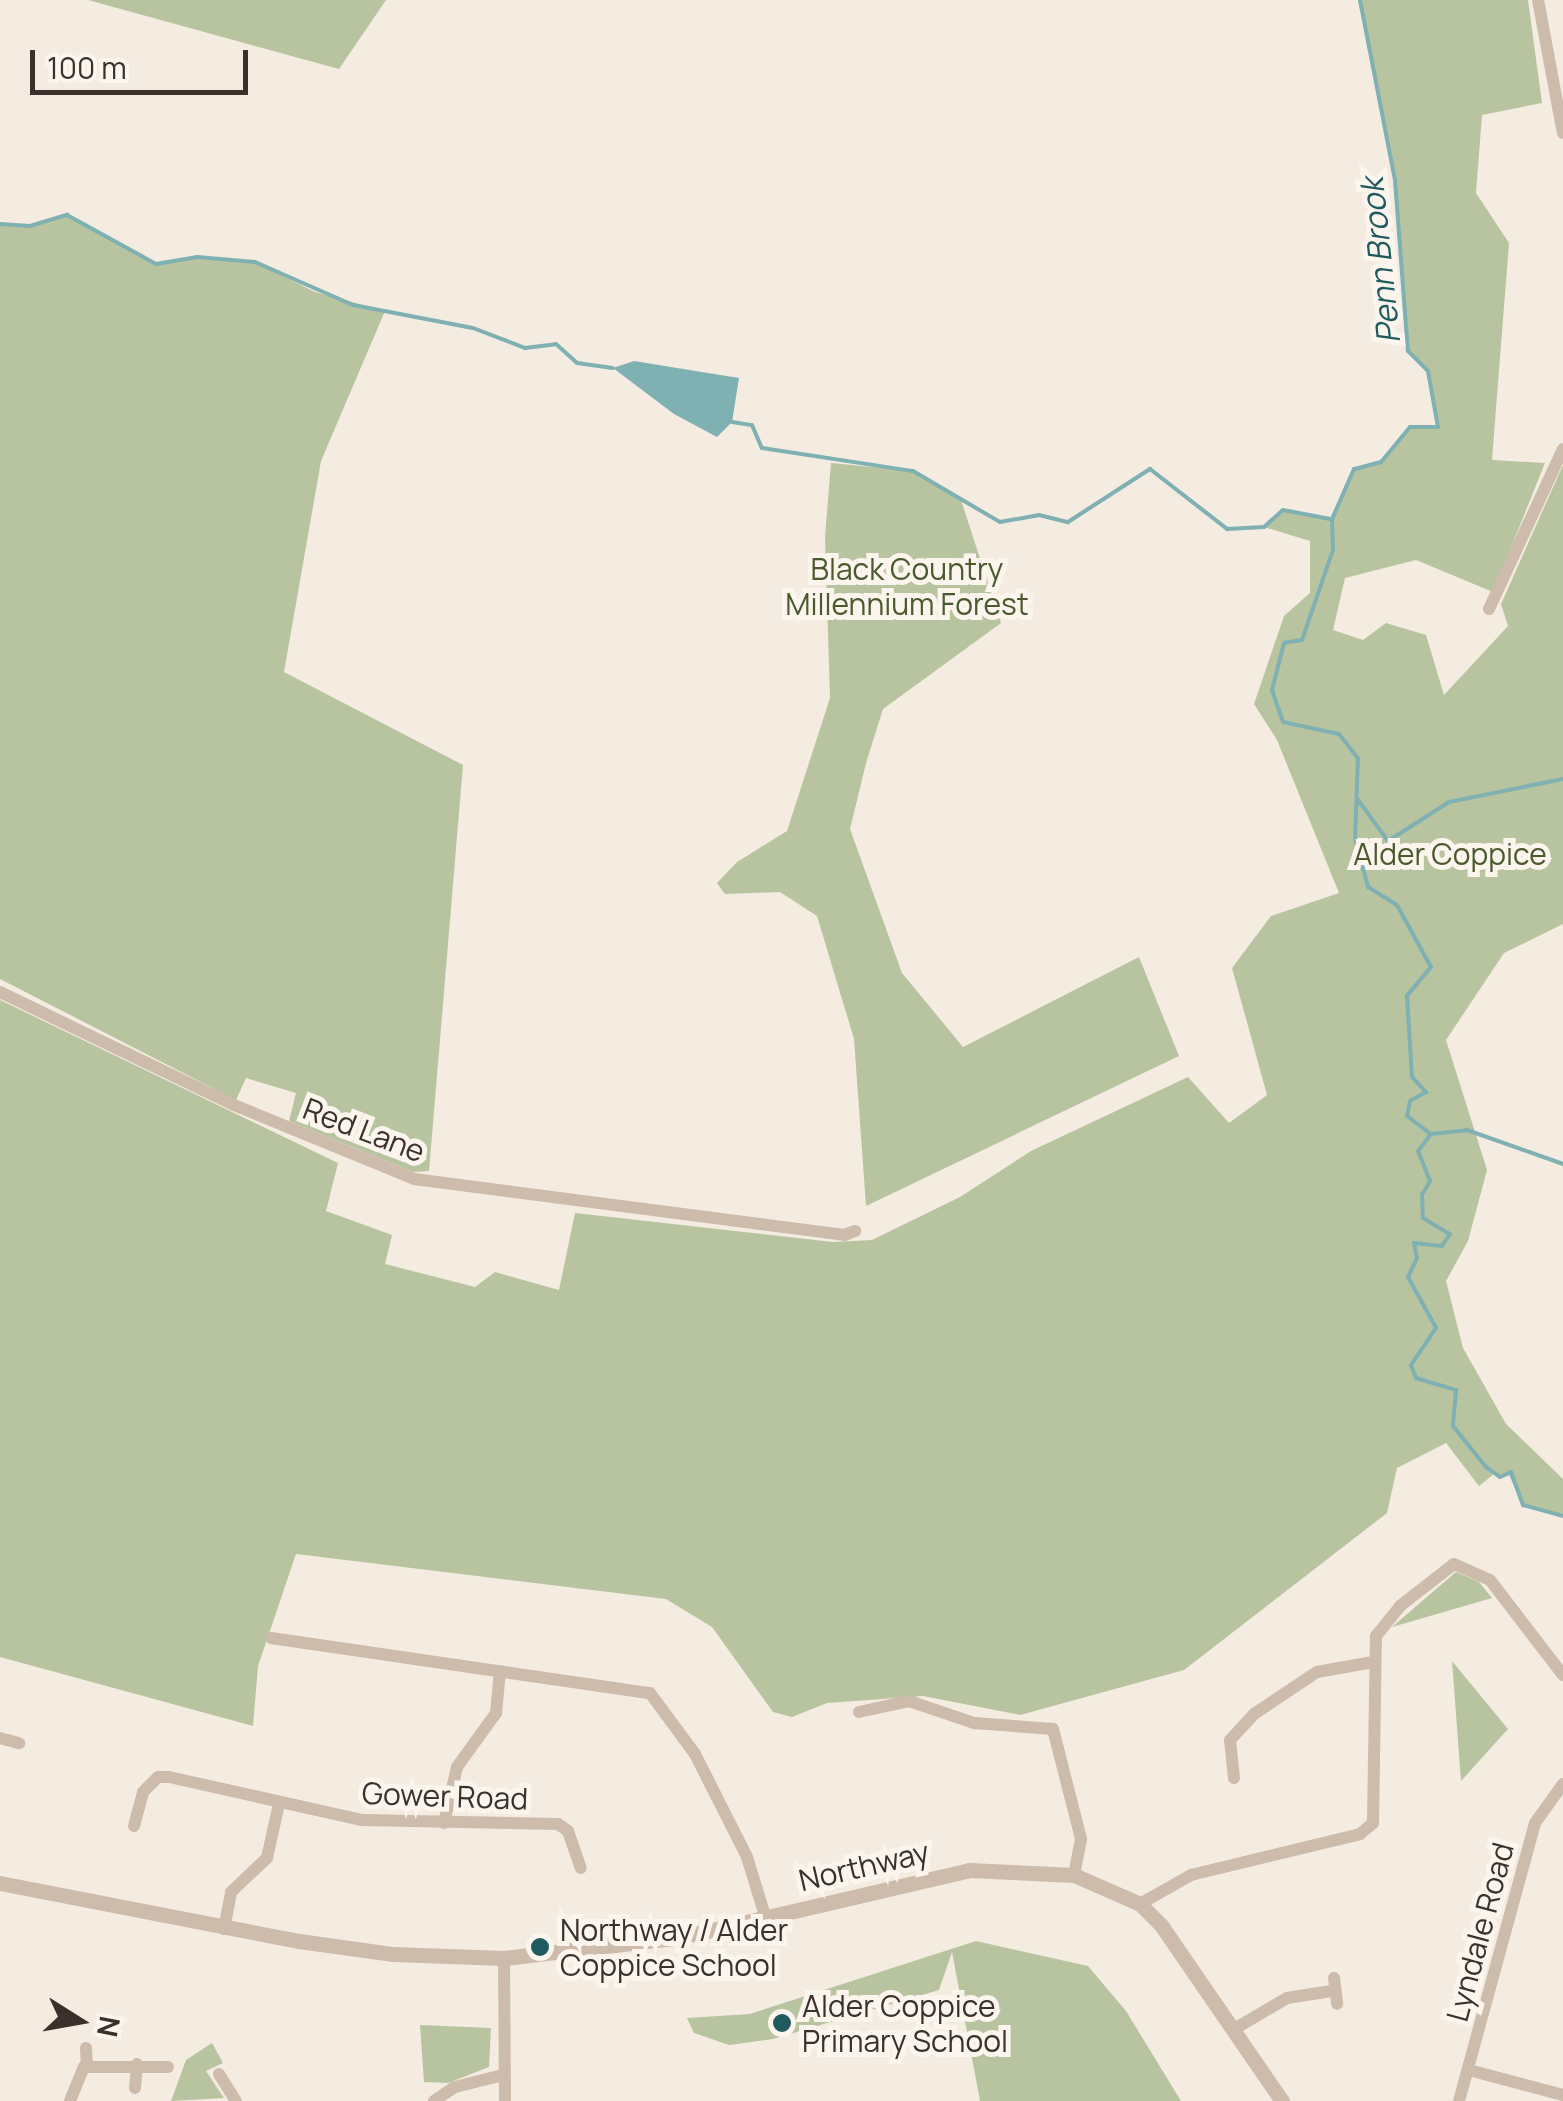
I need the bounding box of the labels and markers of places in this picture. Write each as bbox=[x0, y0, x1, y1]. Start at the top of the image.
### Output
place label: Northway / Alder Coppice School bbox=[560, 1912, 788, 1982]
marker: Northway / Alder Coppice School bbox=[529, 1936, 551, 1958]
place label: Alder Coppice Primary School bbox=[802, 1988, 1008, 2058]
marker: Alder Coppice Primary School bbox=[771, 2012, 793, 2034]

